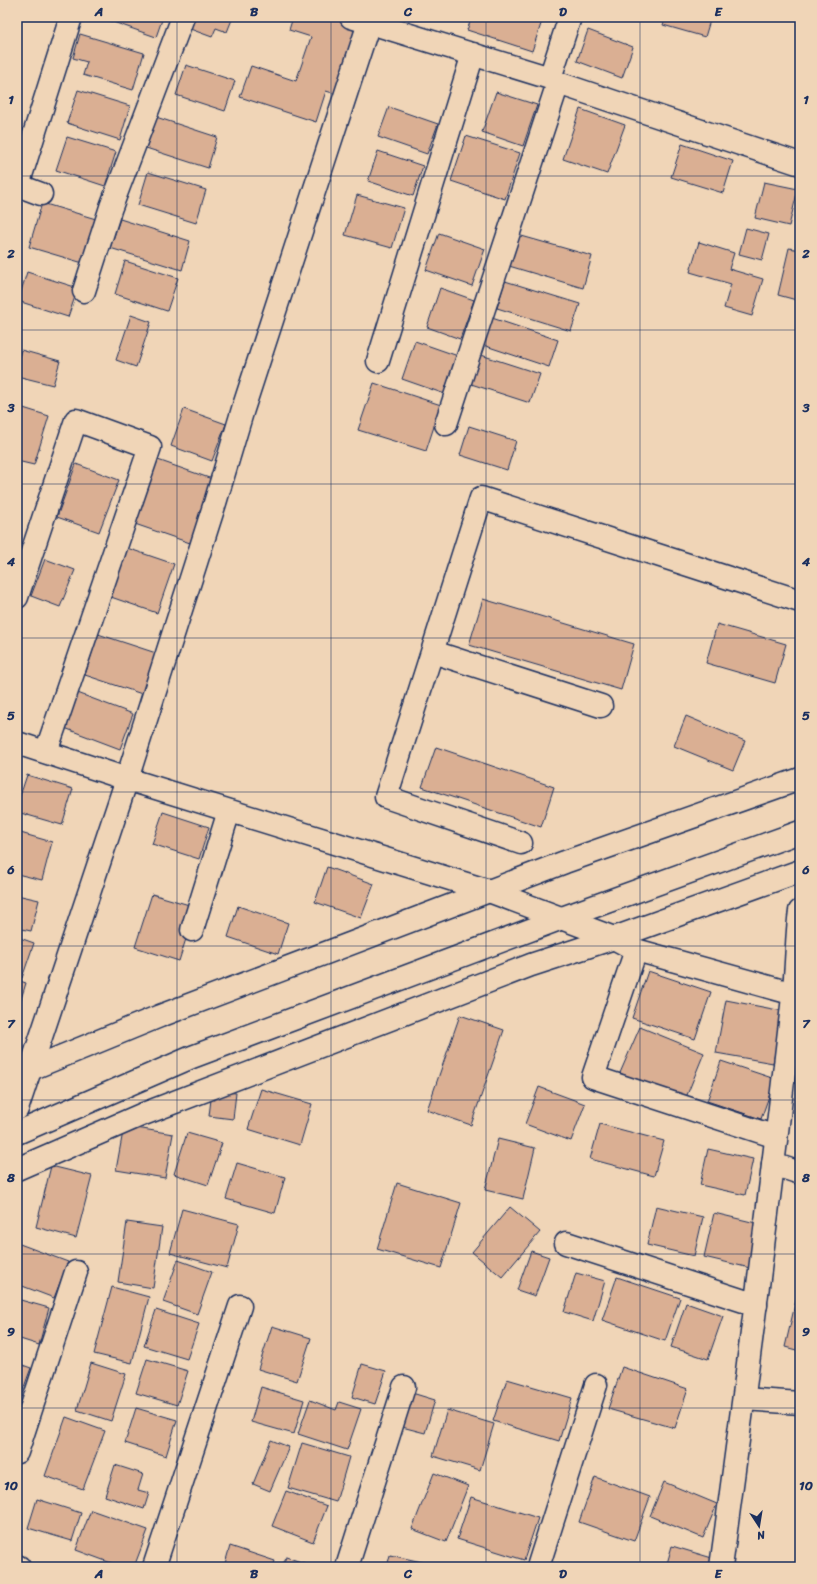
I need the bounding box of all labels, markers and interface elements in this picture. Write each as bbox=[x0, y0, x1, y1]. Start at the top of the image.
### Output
text: A bbox=[94, 0, 103, 23]
text: B bbox=[250, 0, 259, 23]
text: C bbox=[403, 0, 413, 23]
text: D bbox=[559, 0, 567, 23]
text: E bbox=[714, 0, 723, 23]
text: 1 bbox=[8, 88, 14, 111]
text: 1 bbox=[803, 88, 809, 111]
text: 2 bbox=[6, 242, 15, 265]
text: 2 bbox=[801, 242, 810, 265]
text: 3 bbox=[6, 396, 15, 419]
text: 3 bbox=[801, 396, 810, 419]
text: 4 bbox=[6, 550, 16, 573]
text: 4 bbox=[801, 550, 811, 573]
text: 5 bbox=[7, 704, 15, 727]
text: 5 bbox=[802, 704, 810, 727]
text: 6 bbox=[6, 858, 15, 881]
text: 6 bbox=[801, 858, 810, 881]
text: 7 bbox=[7, 1012, 16, 1035]
text: 7 bbox=[802, 1012, 811, 1035]
text: 8 bbox=[6, 1166, 15, 1189]
text: 8 bbox=[801, 1166, 810, 1189]
text: 9 bbox=[7, 1320, 15, 1343]
text: 9 bbox=[802, 1320, 810, 1343]
text: 10 bbox=[4, 1474, 18, 1497]
text: 10 bbox=[799, 1474, 813, 1497]
north arrow bbox=[739, 1506, 779, 1546]
text: N bbox=[755, 1525, 768, 1545]
text: A bbox=[94, 1562, 103, 1584]
text: B bbox=[250, 1562, 259, 1584]
text: C bbox=[403, 1562, 413, 1584]
text: D bbox=[559, 1562, 567, 1584]
text: E bbox=[714, 1562, 723, 1584]

